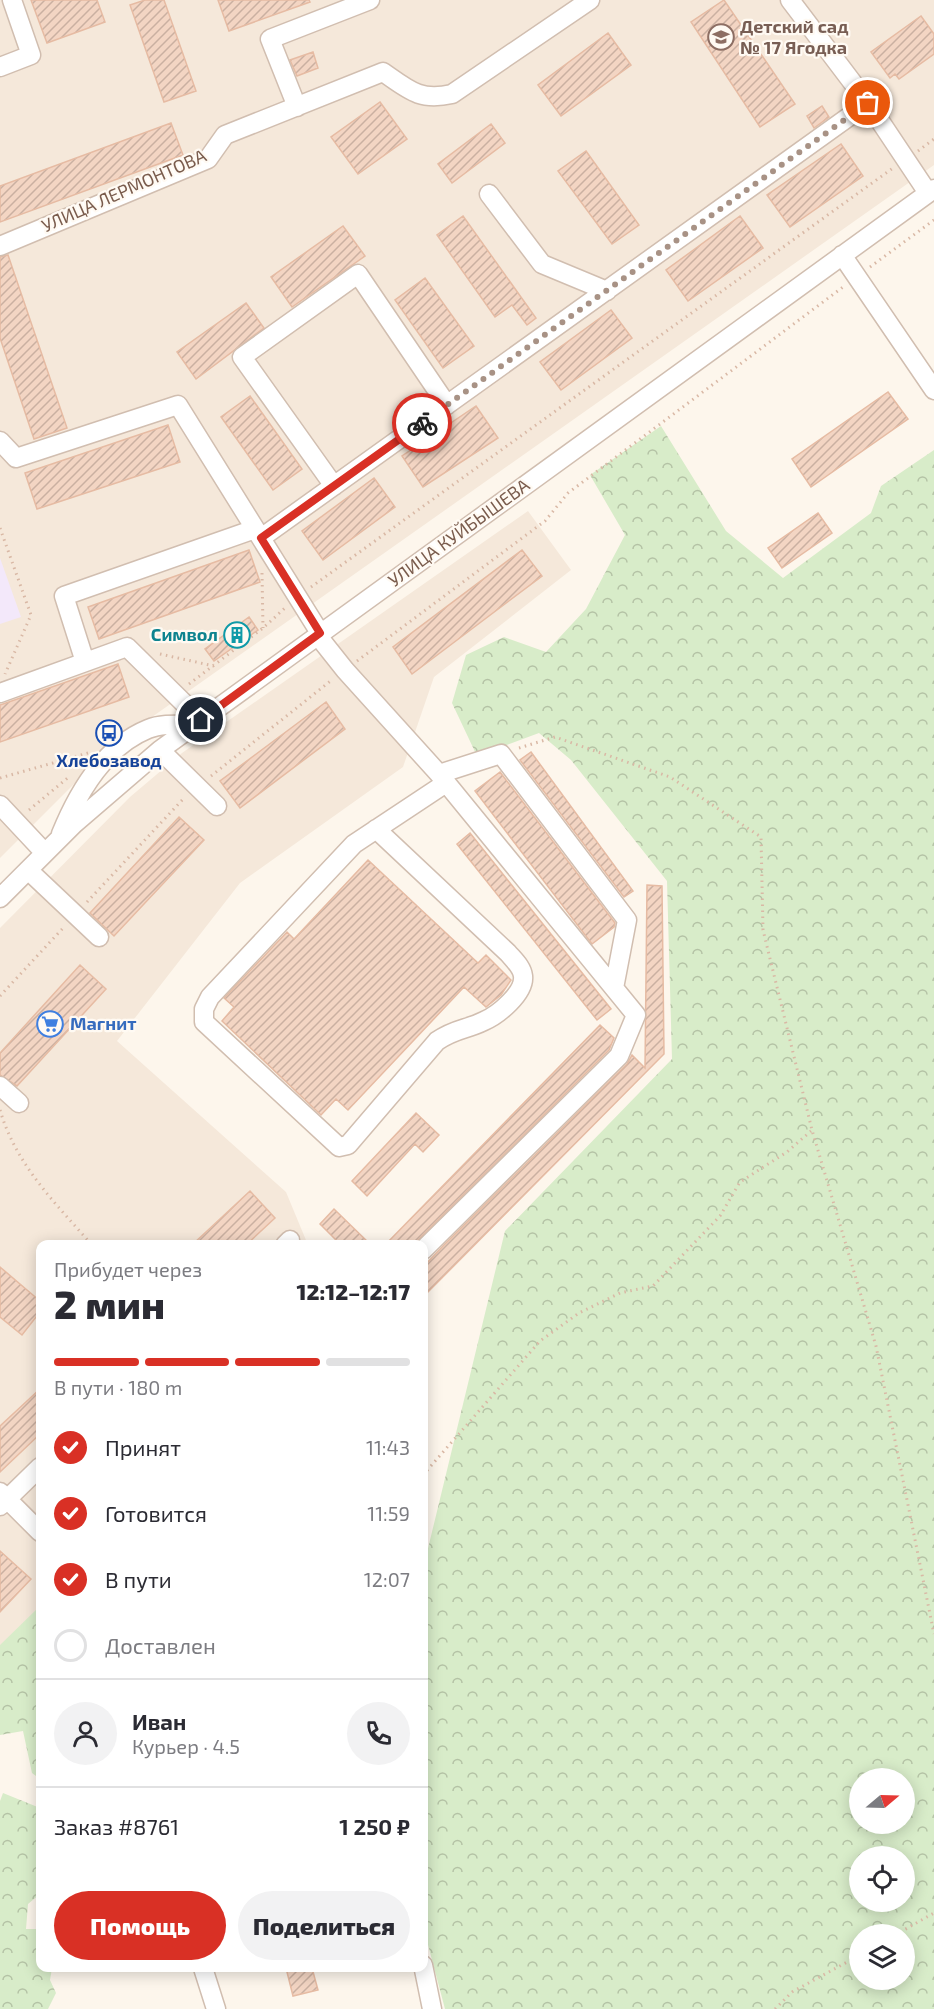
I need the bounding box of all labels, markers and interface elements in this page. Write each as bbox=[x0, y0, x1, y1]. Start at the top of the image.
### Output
place label: Детский сад № 17 Ягодка bbox=[740, 15, 849, 58]
school or university icon: Детский сад № 17 Ягодка bbox=[706, 22, 736, 52]
pin bbox=[842, 77, 893, 128]
icon: bag bbox=[851, 86, 884, 119]
street label: УЛИЦА ЛЕРМОНТОВА bbox=[38, 144, 210, 236]
courier bbox=[392, 393, 452, 453]
icon: bike bbox=[406, 407, 439, 440]
street label: УЛИЦА КУЙБЫШЕВА bbox=[383, 473, 534, 591]
building icon: Символ bbox=[222, 620, 252, 650]
place label: Символ bbox=[151, 623, 218, 645]
pin bbox=[175, 694, 226, 745]
icon: home bbox=[184, 703, 217, 736]
bus stop icon: Хлебозавод bbox=[94, 718, 124, 748]
place label: Хлебозавод bbox=[56, 749, 162, 771]
supermarket icon: Магнит bbox=[35, 1009, 65, 1039]
place label: Магнит bbox=[70, 1012, 136, 1034]
text: Прибудет через bbox=[54, 1257, 202, 1281]
text: 12:12–12:17 bbox=[296, 1278, 410, 1304]
text: 2 мин bbox=[54, 1280, 165, 1327]
text: В пути · 180 m bbox=[54, 1375, 182, 1399]
icon: check bbox=[54, 1431, 87, 1464]
text: Принят bbox=[105, 1434, 181, 1460]
text: 11:43 bbox=[366, 1435, 410, 1459]
icon: check bbox=[54, 1497, 87, 1530]
text: Готовится bbox=[105, 1500, 207, 1526]
text: 11:59 bbox=[367, 1501, 410, 1525]
icon: check bbox=[54, 1563, 87, 1596]
text: В пути bbox=[105, 1566, 172, 1592]
text: 12:07 bbox=[364, 1567, 410, 1591]
text: Доставлен bbox=[105, 1632, 216, 1658]
button: person bbox=[54, 1702, 117, 1765]
button: phone bbox=[347, 1702, 410, 1765]
text: Иван bbox=[132, 1708, 186, 1734]
text: Курьер · 4.5 bbox=[132, 1734, 240, 1758]
north arrow bbox=[849, 1768, 915, 1834]
map controls bbox=[849, 1768, 915, 1990]
text: Заказ #8761 bbox=[54, 1813, 179, 1839]
text: 1 250 ₽ bbox=[339, 1813, 410, 1839]
button: locate bbox=[849, 1846, 915, 1912]
button: Помощь bbox=[54, 1891, 226, 1960]
button: Поделиться bbox=[238, 1891, 410, 1960]
button: layers bbox=[849, 1924, 915, 1990]

